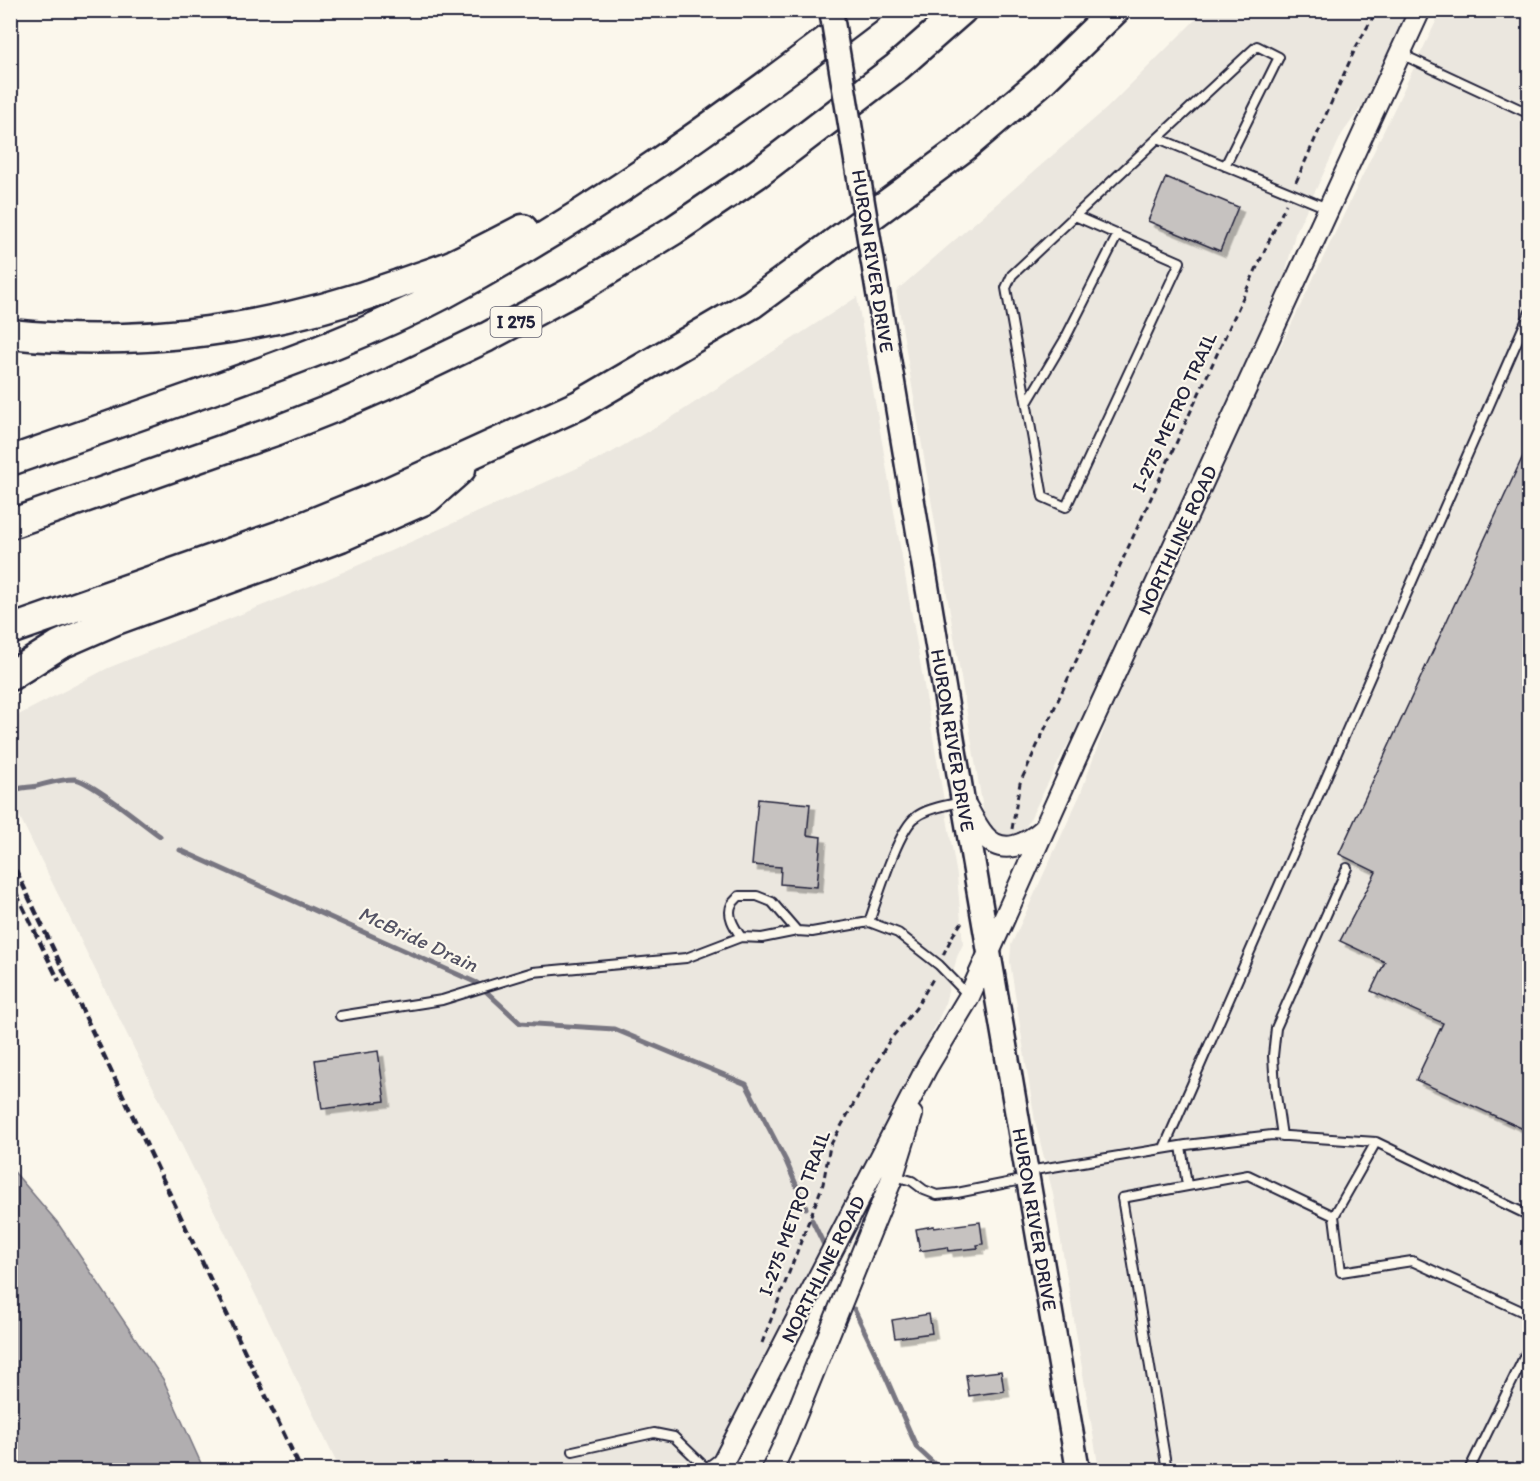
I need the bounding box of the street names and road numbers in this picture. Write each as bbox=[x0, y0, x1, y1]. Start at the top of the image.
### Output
street label: HURON RIVER DRIVE bbox=[847, 168, 899, 354]
road number: I 275 bbox=[490, 307, 542, 337]
street label: I-275 METRO TRAIL bbox=[1126, 328, 1222, 496]
street label: NORTHLINE ROAD bbox=[1132, 462, 1222, 618]
street label: HURON RIVER DRIVE bbox=[926, 647, 980, 833]
street label: HURON RIVER DRIVE bbox=[1007, 1126, 1062, 1312]
street label: I-275 METRO TRAIL bbox=[753, 1127, 835, 1299]
street label: NORTHLINE ROAD bbox=[776, 1191, 870, 1347]

